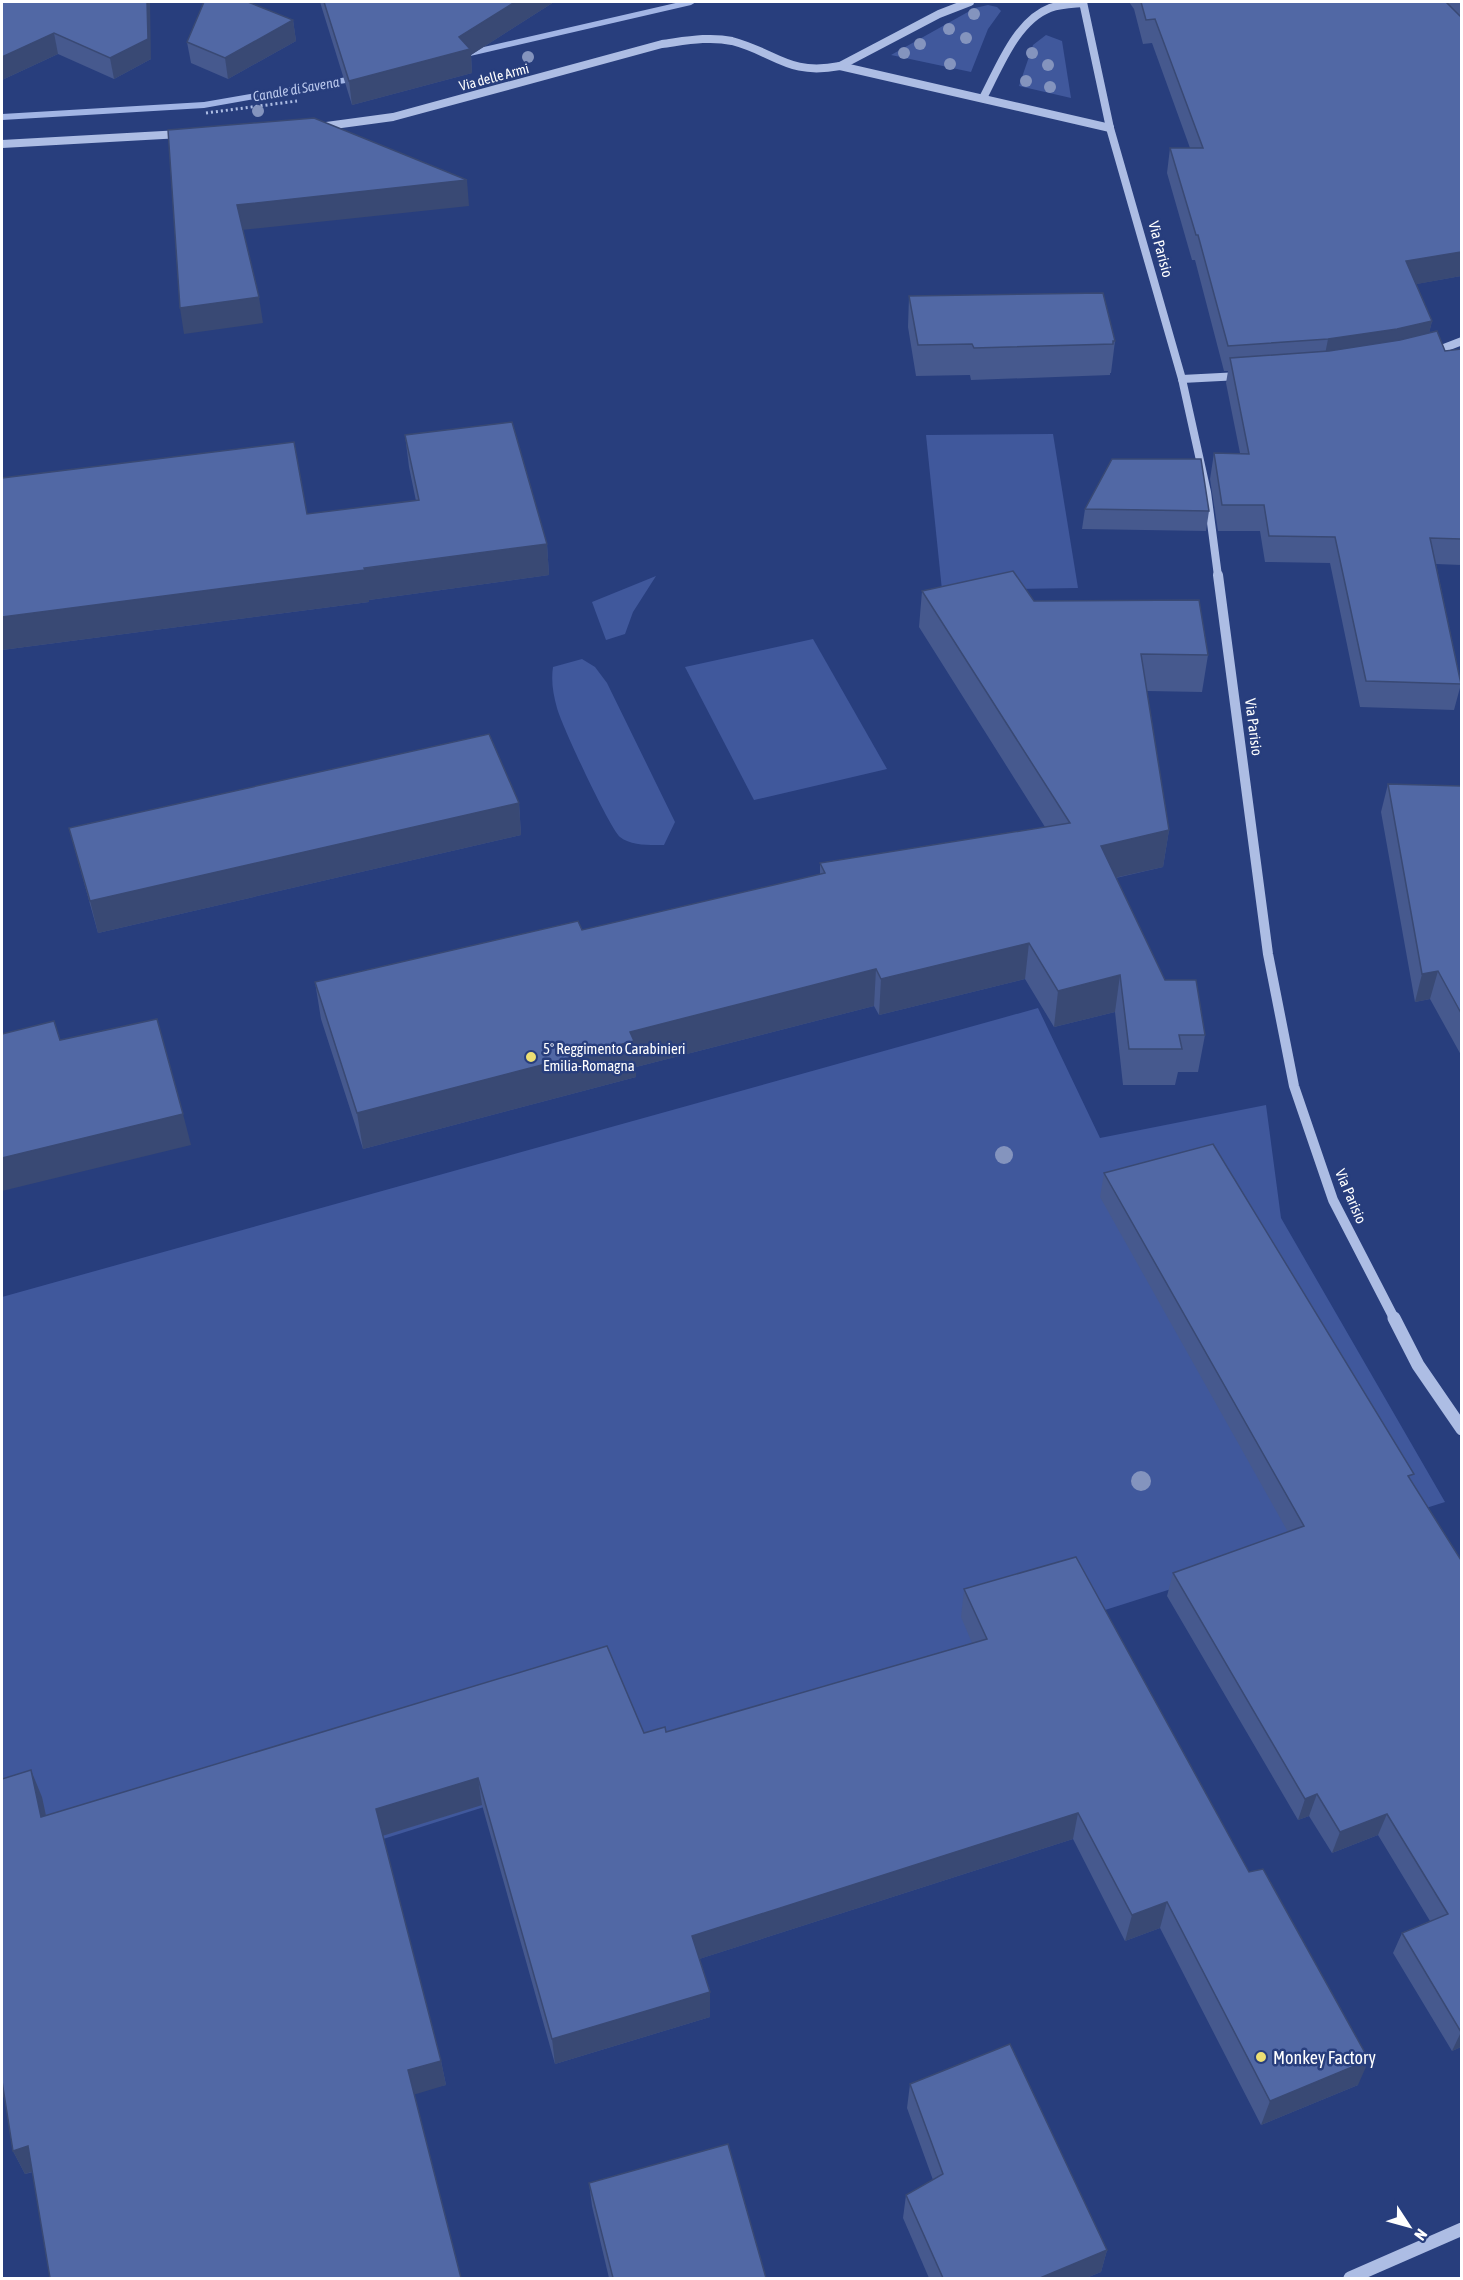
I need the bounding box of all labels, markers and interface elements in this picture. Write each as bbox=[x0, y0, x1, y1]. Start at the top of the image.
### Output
street label: Via delle Armi bbox=[457, 60, 531, 94]
water label: Canale di Savena bbox=[252, 73, 341, 104]
street label: Via Parisio bbox=[1145, 219, 1177, 279]
street label: Via Parisio bbox=[1242, 697, 1266, 757]
place label: 5° Reggimento Carabinieri Emilia-Romagna bbox=[543, 1040, 686, 1074]
marker: 5° Reggimento Carabinieri Emilia-Romagna bbox=[524, 1050, 538, 1064]
street label: Via Parisio bbox=[1332, 1166, 1370, 1226]
place label: Monkey Factory bbox=[1273, 2047, 1376, 2068]
marker: Monkey Factory bbox=[1254, 2050, 1268, 2064]
north arrow bbox=[1379, 2196, 1439, 2256]
text: N bbox=[1411, 2226, 1431, 2244]

